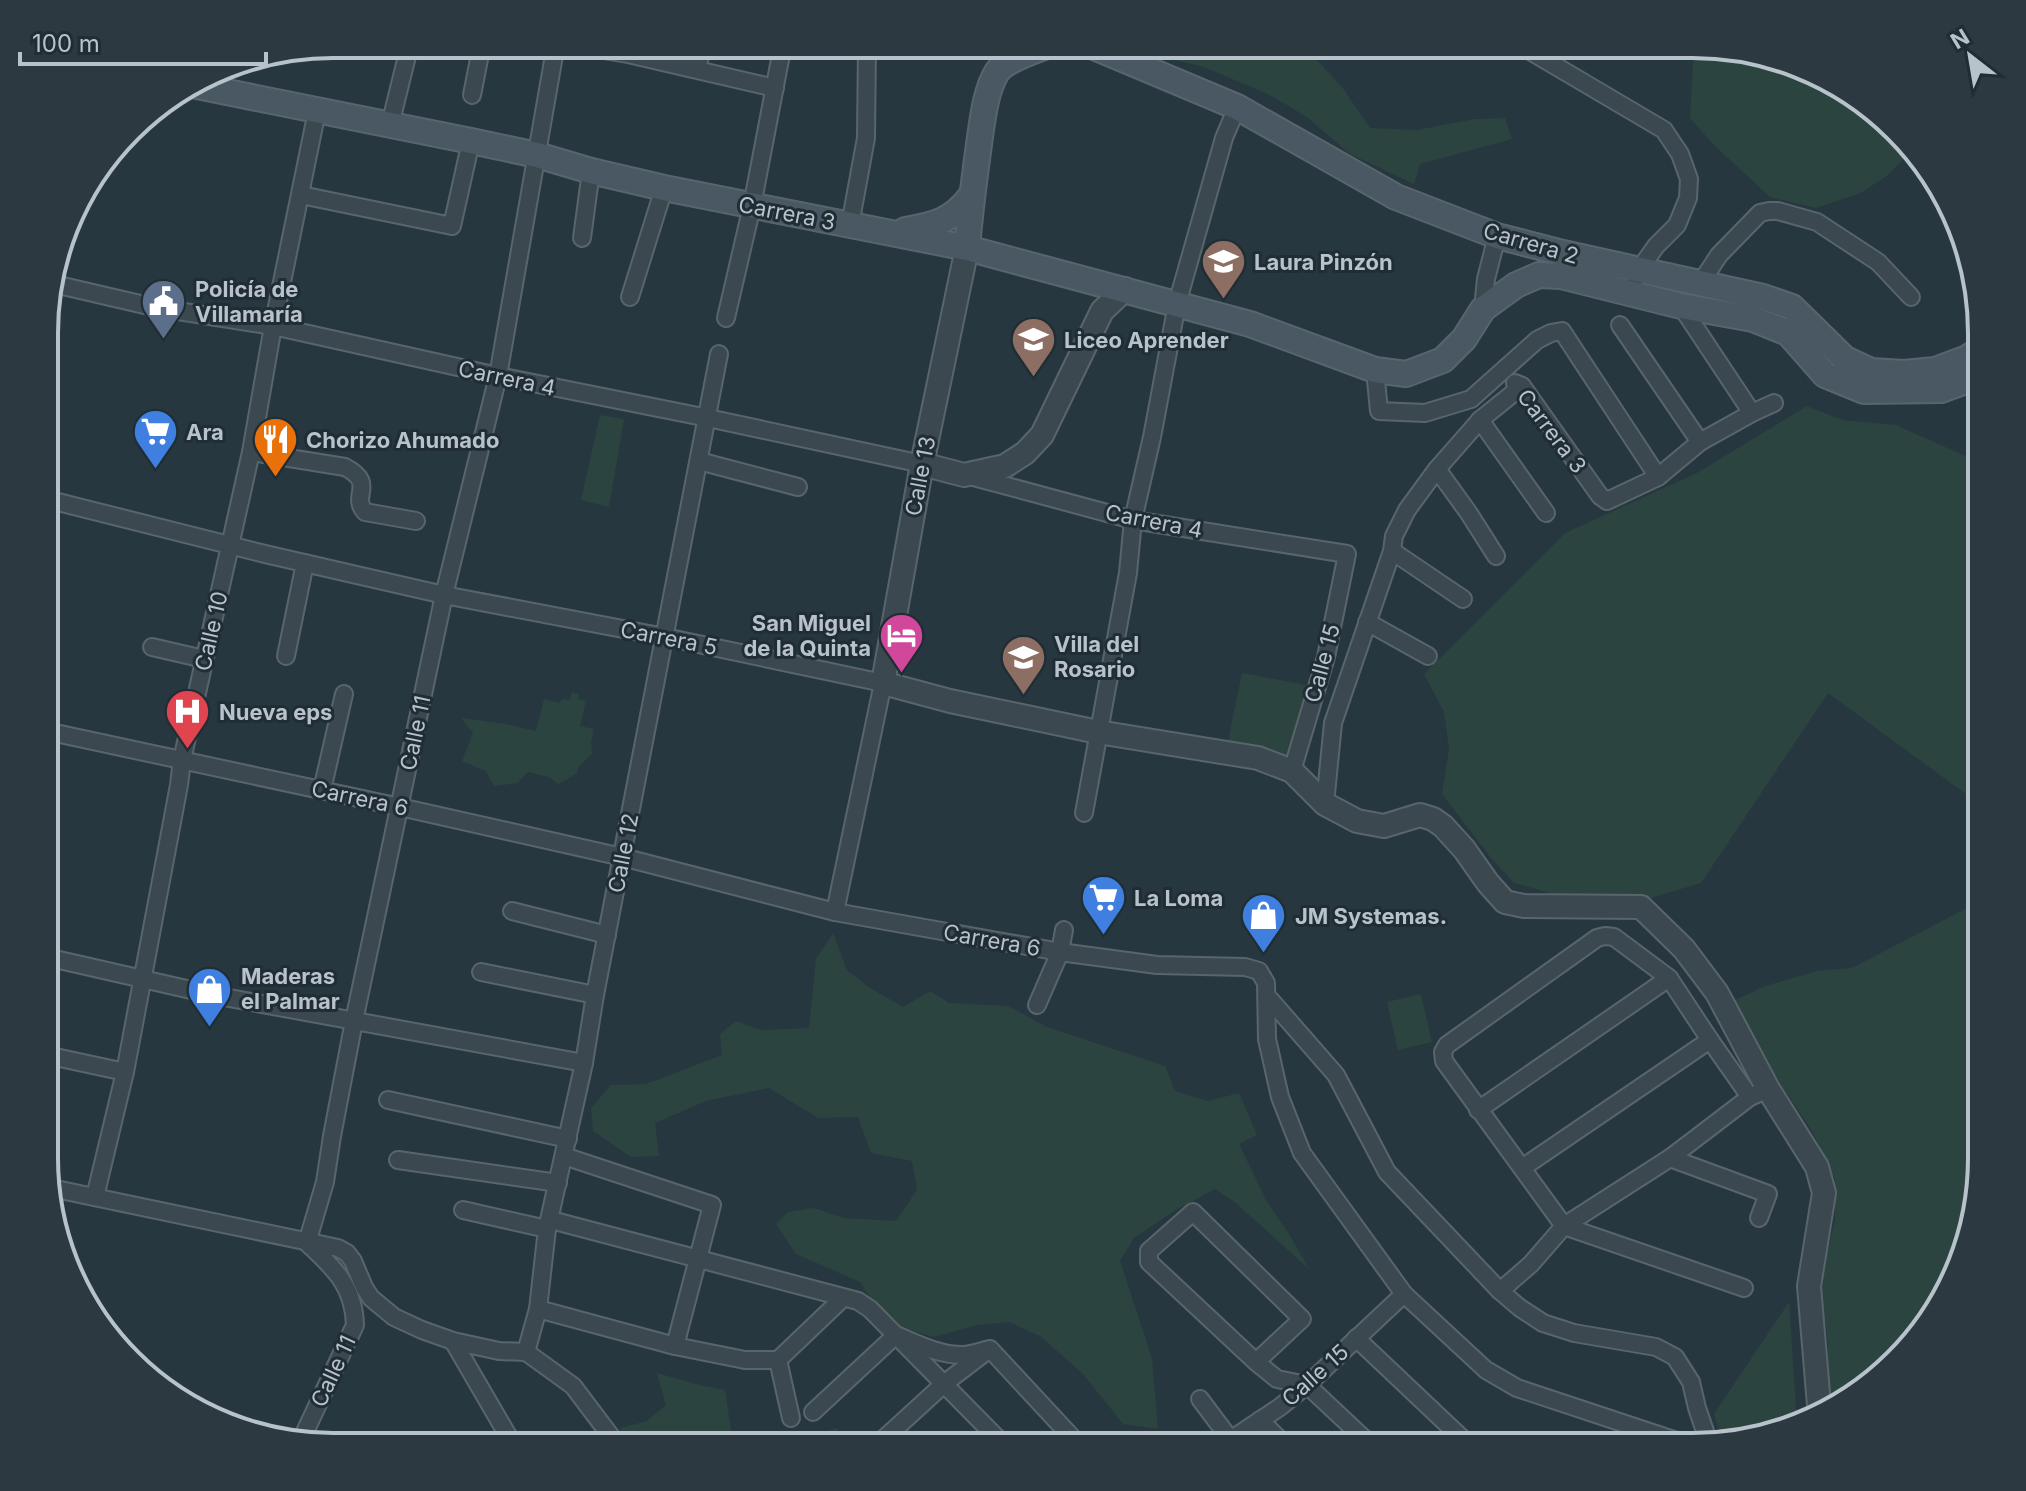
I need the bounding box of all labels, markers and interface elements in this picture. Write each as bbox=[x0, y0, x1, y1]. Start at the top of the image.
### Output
scale bar bbox=[20, 16, 266, 66]
north arrow bbox=[1930, 16, 2010, 96]
text: N bbox=[1946, 23, 1974, 54]
text: 100 m bbox=[32, 29, 100, 58]
street label: Carrera 3 bbox=[736, 191, 838, 235]
street label: Carrera 2 bbox=[1480, 217, 1582, 269]
school or university icon: Laura Pinzón bbox=[1199, 238, 1247, 301]
place label: Laura Pinzón bbox=[1254, 249, 1393, 275]
place label: Policía de Villamaría bbox=[195, 276, 303, 327]
public building icon: Policía de Villamaría bbox=[140, 278, 188, 341]
school or university icon: Liceo Aprender bbox=[1009, 316, 1057, 379]
place label: Liceo Aprender bbox=[1064, 327, 1229, 353]
street label: Carrera 4 bbox=[456, 355, 558, 401]
street label: Carrera 3 bbox=[1512, 384, 1592, 478]
supermarket icon: Ara bbox=[131, 408, 179, 471]
restaurant icon: Chorizo Ahumado bbox=[251, 416, 299, 479]
place label: Ara bbox=[186, 419, 224, 445]
place label: Chorizo Ahumado bbox=[306, 427, 499, 453]
street label: Calle 13 bbox=[900, 434, 940, 518]
street label: Carrera 4 bbox=[1103, 499, 1205, 543]
street label: Calle 10 bbox=[189, 589, 233, 673]
place label: San Miguel de la Quinta bbox=[743, 610, 871, 661]
hotel icon: San Miguel de la Quinta bbox=[878, 612, 926, 675]
street label: Carrera 5 bbox=[618, 616, 720, 660]
street label: Calle 15 bbox=[1299, 621, 1345, 705]
place label: Villa del Rosario bbox=[1054, 631, 1139, 682]
school or university icon: Villa del Rosario bbox=[999, 633, 1047, 696]
hospital icon: Nueva eps bbox=[164, 688, 212, 751]
street label: Calle 11 bbox=[394, 693, 436, 773]
place label: Nueva eps bbox=[219, 699, 332, 725]
street label: Carrera 6 bbox=[309, 775, 411, 821]
street label: Calle 12 bbox=[603, 811, 643, 895]
supermarket icon: La Loma bbox=[1079, 874, 1127, 937]
place label: La Loma bbox=[1134, 885, 1223, 911]
shop icon: JM Systemas. bbox=[1240, 892, 1288, 955]
place label: JM Systemas. bbox=[1295, 903, 1447, 929]
street label: Carrera 6 bbox=[941, 919, 1043, 961]
place label: Maderas el Palmar bbox=[241, 963, 340, 1014]
shop icon: Maderas el Palmar bbox=[186, 965, 234, 1028]
street label: Calle 11 bbox=[305, 1331, 361, 1411]
street label: Calle 15 bbox=[1276, 1338, 1354, 1412]

